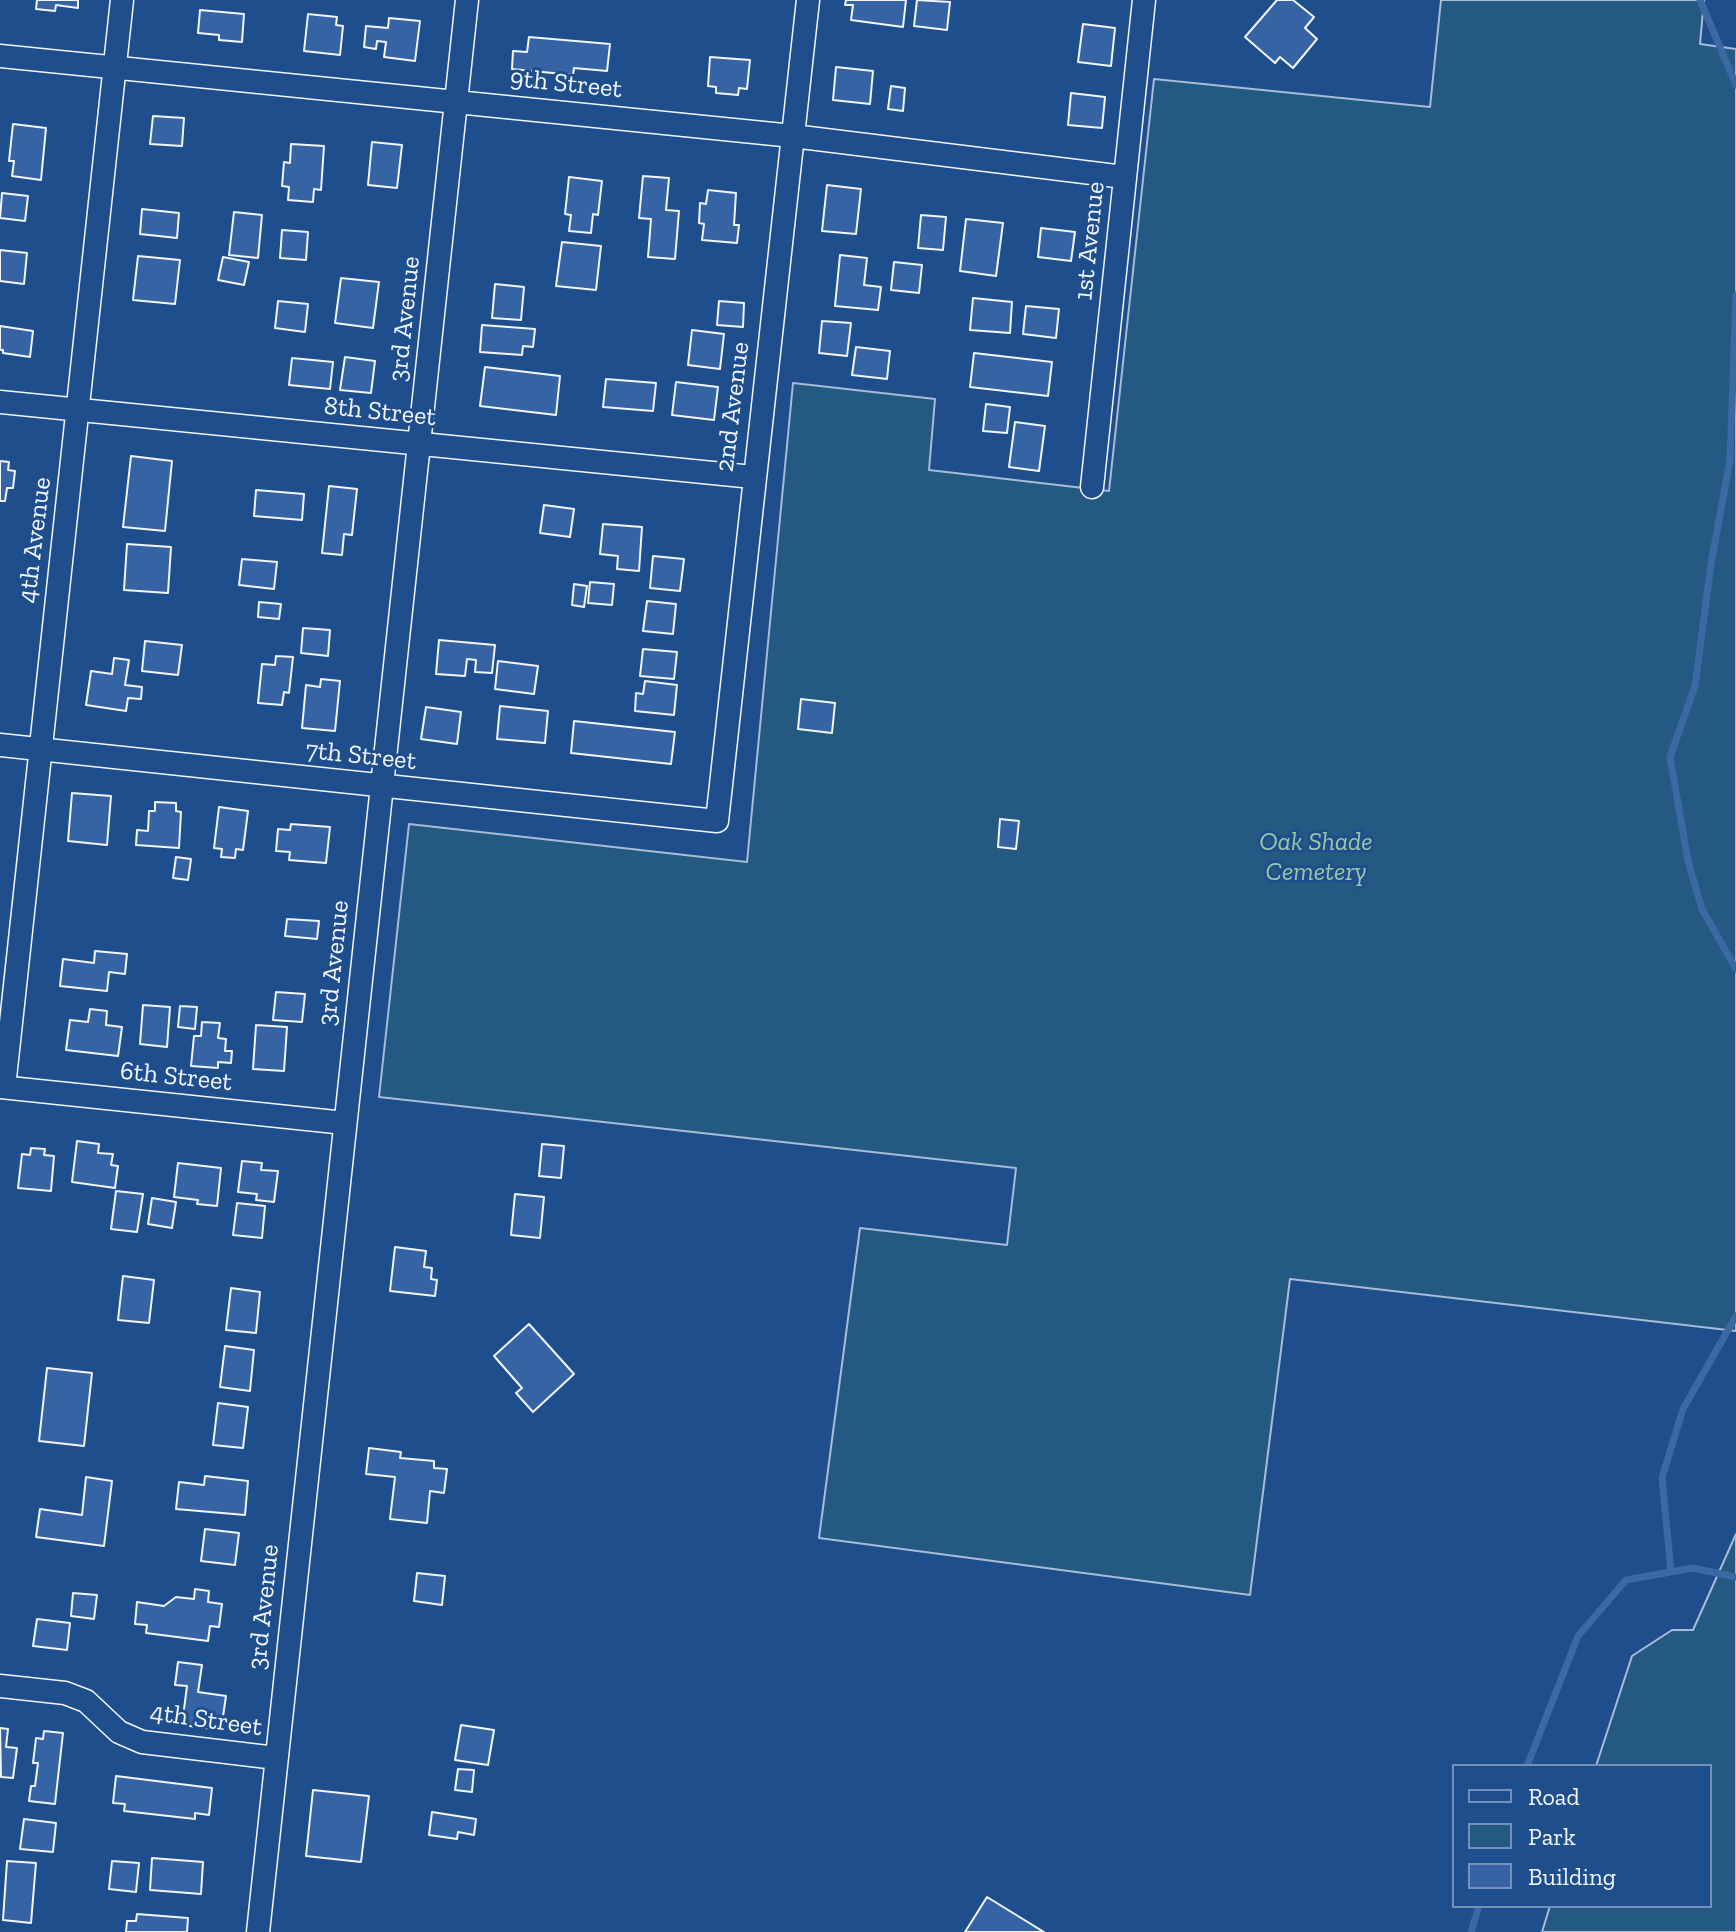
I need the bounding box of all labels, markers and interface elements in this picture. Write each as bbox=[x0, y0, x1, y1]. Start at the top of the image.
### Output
street label: 9th Street bbox=[508, 63, 624, 105]
street label: 1st Avenue bbox=[1068, 180, 1112, 302]
street label: 3rd Avenue bbox=[383, 255, 427, 383]
street label: 2nd Avenue bbox=[710, 340, 756, 474]
street label: 8th Street bbox=[322, 391, 438, 433]
street label: 4th Avenue bbox=[12, 475, 58, 605]
street label: 7th Street bbox=[304, 735, 418, 777]
park label: Oak Shade Cemetery bbox=[1259, 827, 1373, 888]
street label: 3rd Avenue bbox=[312, 899, 356, 1027]
street label: 6th Street bbox=[118, 1056, 234, 1098]
street label: 3rd Avenue bbox=[242, 1543, 286, 1671]
street label: 4th Street bbox=[148, 1697, 264, 1743]
legend bbox=[1452, 1764, 1712, 1908]
text: Road bbox=[1528, 1782, 1580, 1811]
text: Park bbox=[1528, 1822, 1576, 1851]
text: Building bbox=[1528, 1862, 1616, 1891]

